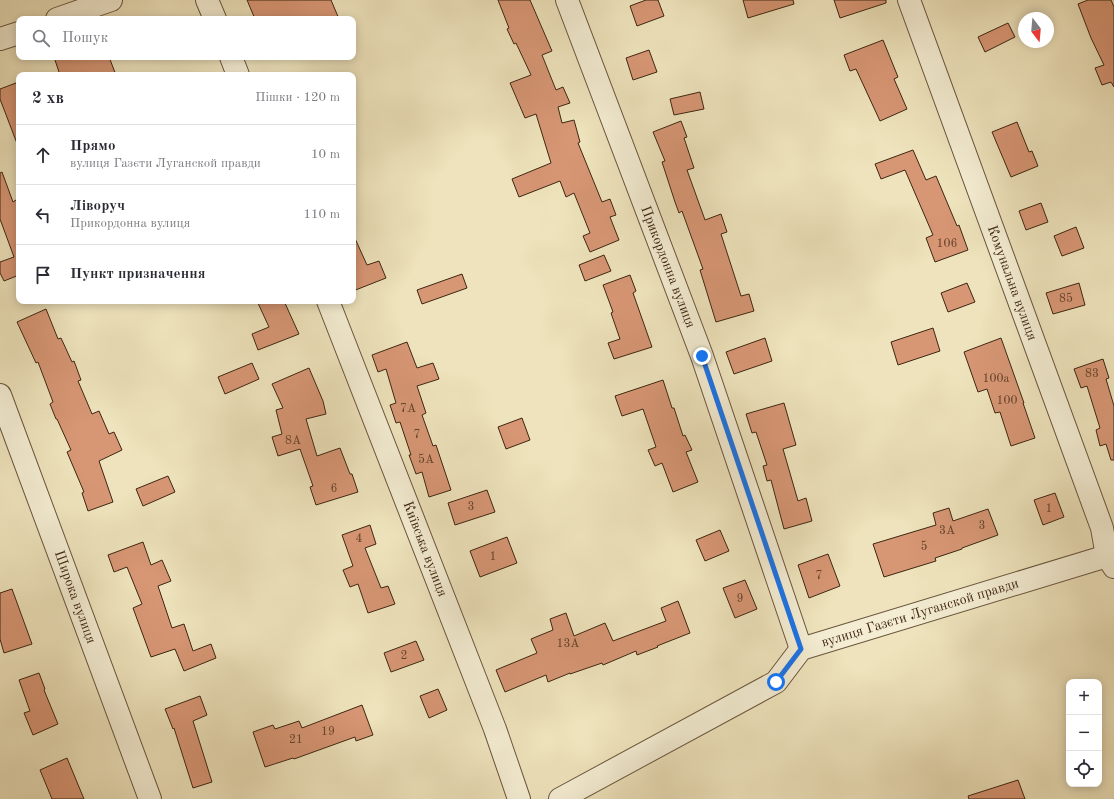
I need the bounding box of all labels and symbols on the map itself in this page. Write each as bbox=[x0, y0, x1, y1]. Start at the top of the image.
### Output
north arrow bbox=[1018, 12, 1054, 48]
street label: Прикордонна вулиця bbox=[638, 204, 698, 330]
street label: Комунальна вулиця bbox=[985, 224, 1039, 342]
house number: 106 bbox=[937, 238, 957, 250]
house number: 85 bbox=[1059, 292, 1073, 305]
route end bbox=[693, 347, 711, 365]
house number: 83 bbox=[1085, 368, 1099, 380]
house number: 100а bbox=[983, 373, 1009, 385]
house number: 100 bbox=[997, 395, 1017, 407]
house number: 7А bbox=[400, 403, 416, 415]
house number: 7 bbox=[414, 429, 420, 441]
house number: 8А bbox=[285, 435, 301, 447]
house number: 5А bbox=[418, 453, 434, 466]
house number: 6 bbox=[331, 483, 338, 495]
street label: Київська вулиця bbox=[400, 499, 450, 599]
house number: 3 bbox=[468, 501, 474, 513]
house number: 1 bbox=[1046, 503, 1052, 515]
house number: 3 bbox=[979, 520, 985, 532]
house number: 3А bbox=[939, 525, 955, 537]
house number: 4 bbox=[356, 533, 363, 545]
house number: 5 bbox=[921, 540, 928, 553]
street label: Широка вулиця bbox=[52, 549, 98, 645]
house number: 1 bbox=[490, 551, 496, 563]
house number: 7 bbox=[816, 570, 822, 582]
street label: вулиця Газєти Луганской правди bbox=[820, 576, 1020, 650]
house number: 9 bbox=[737, 593, 743, 605]
house number: 13А bbox=[556, 638, 580, 650]
house number: 2 bbox=[401, 650, 407, 662]
route start bbox=[767, 673, 785, 691]
house number: 19 bbox=[321, 726, 335, 738]
house number: 21 bbox=[289, 734, 303, 746]

